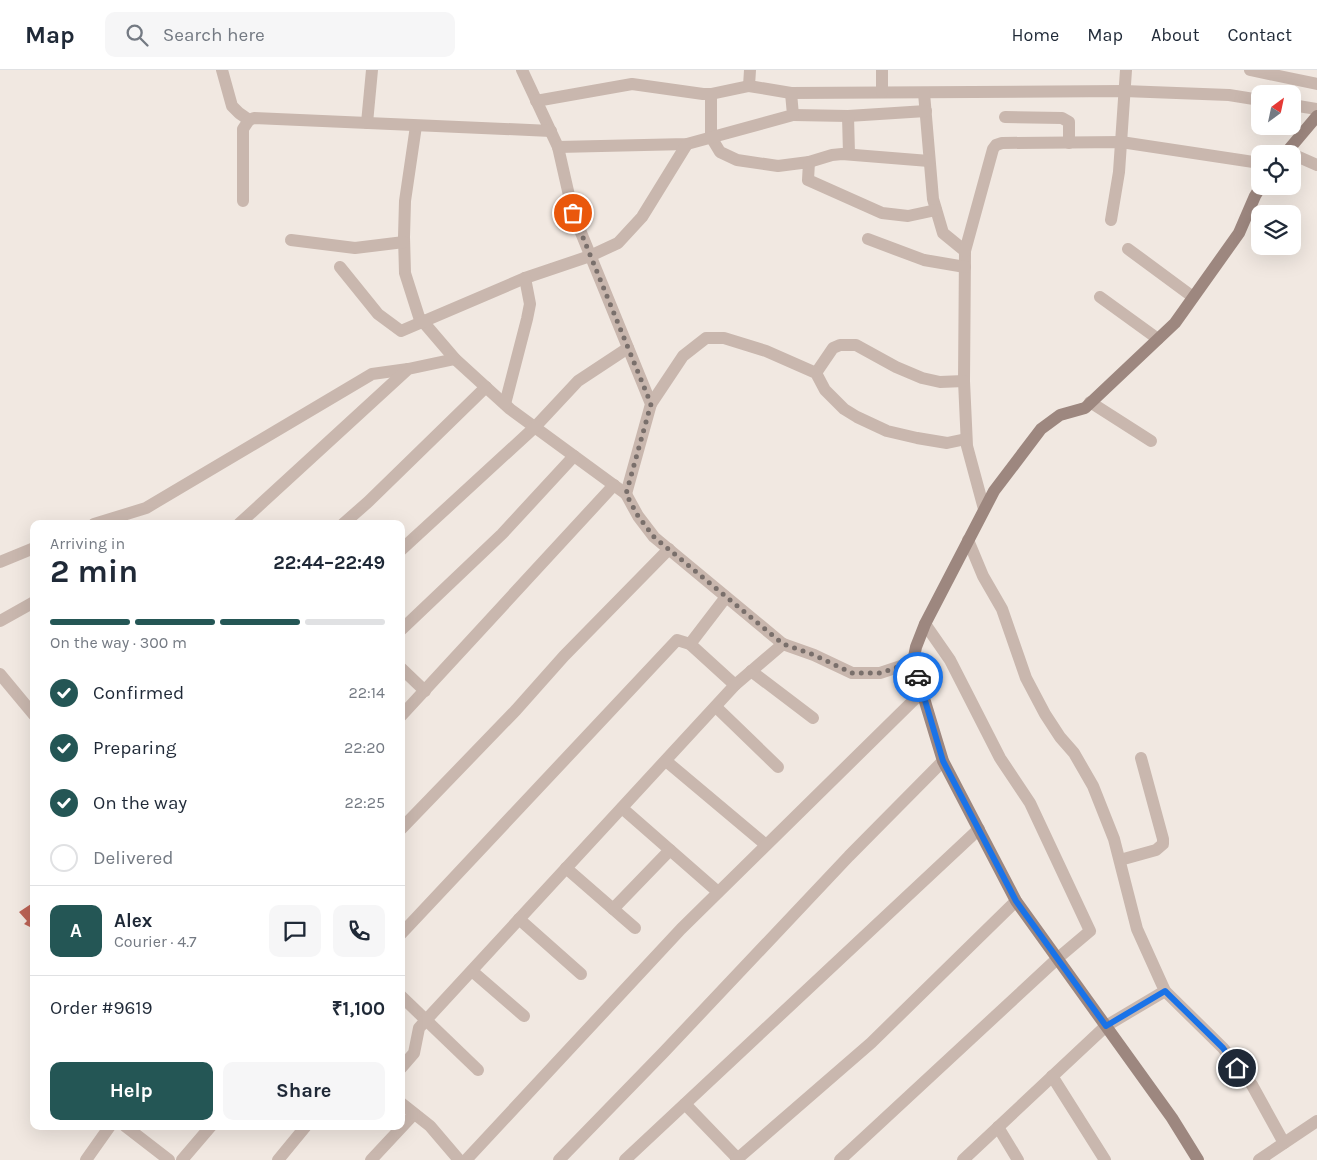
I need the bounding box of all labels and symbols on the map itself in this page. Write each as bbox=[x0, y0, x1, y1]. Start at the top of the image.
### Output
north arrow bbox=[1251, 85, 1301, 135]
pin bbox=[552, 192, 594, 234]
courier bbox=[893, 652, 943, 702]
pin bbox=[1216, 1047, 1258, 1089]

